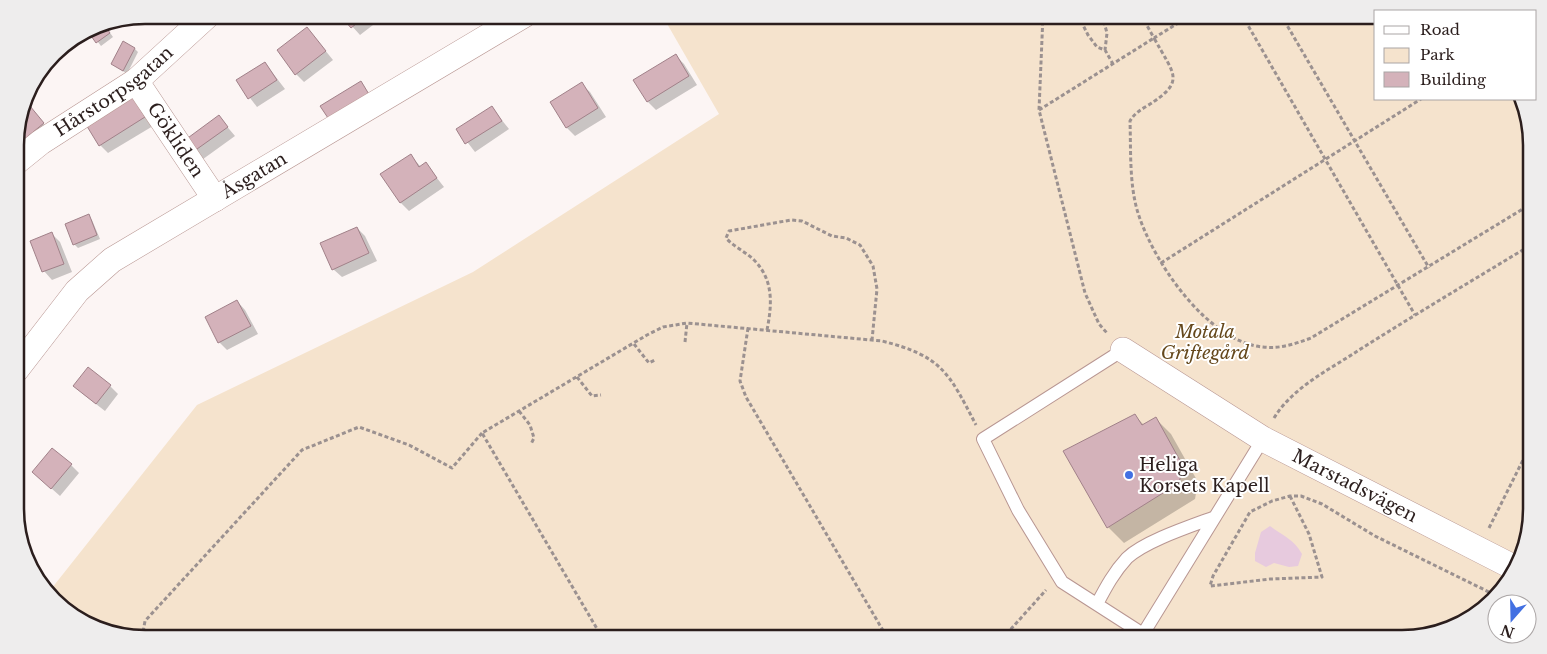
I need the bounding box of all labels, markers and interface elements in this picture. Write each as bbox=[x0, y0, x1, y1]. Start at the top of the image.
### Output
legend bbox=[1374, 10, 1537, 100]
text: Road bbox=[1420, 20, 1460, 39]
street label: Hårstorpsgatan bbox=[50, 42, 177, 141]
text: Park bbox=[1420, 45, 1456, 64]
text: Building bbox=[1420, 70, 1487, 89]
street label: Gökliden bbox=[143, 98, 208, 182]
street label: Åsgatan bbox=[216, 148, 291, 204]
park label: Motala Griftegård bbox=[1161, 321, 1250, 364]
street label: Marstadsvägen bbox=[1289, 445, 1421, 527]
place label: Heliga Korsets Kapell bbox=[1139, 454, 1270, 497]
marker: Heliga Korsets Kapell bbox=[1123, 469, 1135, 481]
north arrow bbox=[1487, 594, 1537, 644]
text: N bbox=[1498, 621, 1517, 642]

